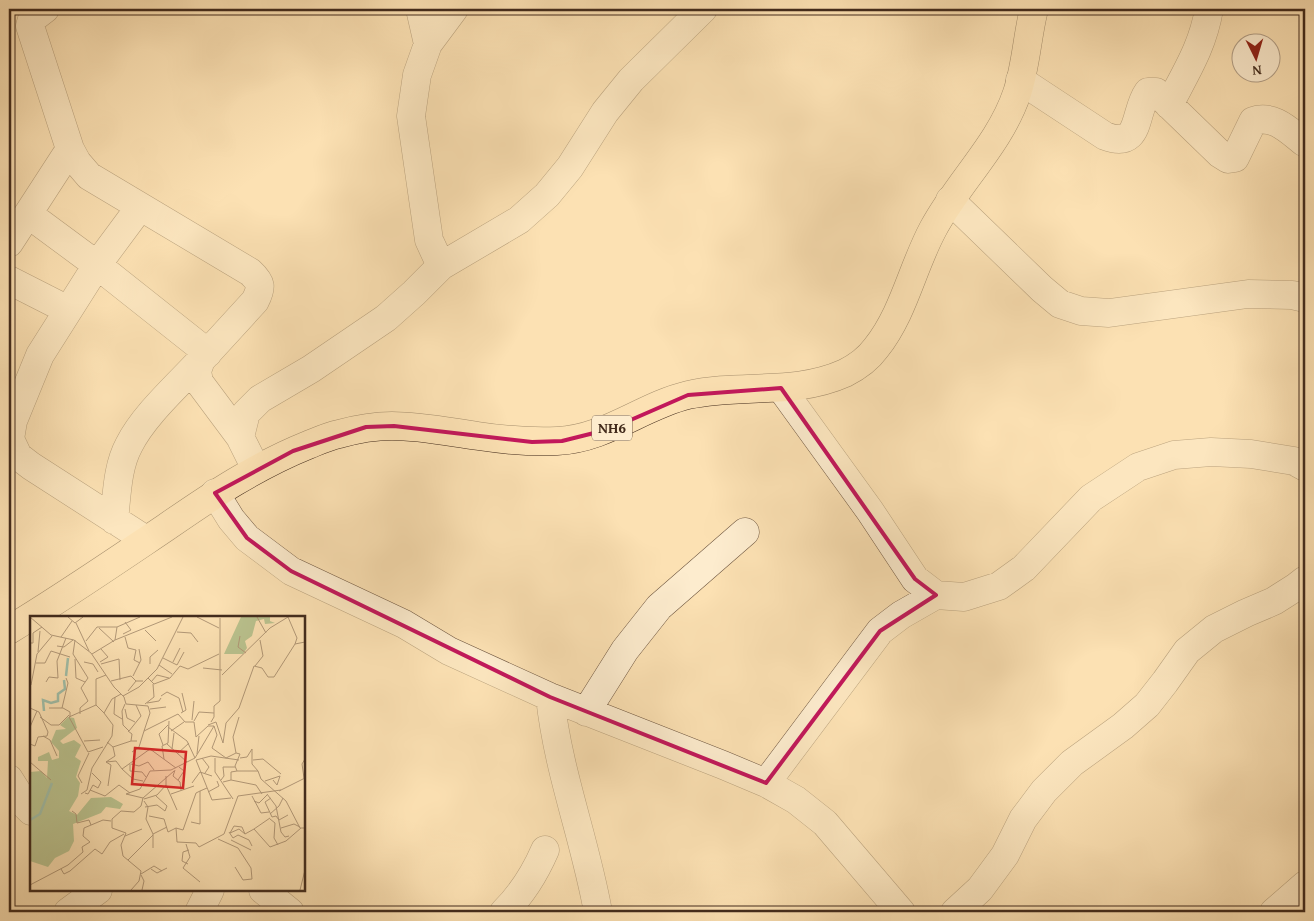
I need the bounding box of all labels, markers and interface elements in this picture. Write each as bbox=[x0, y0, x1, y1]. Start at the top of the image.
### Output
north arrow bbox=[1232, 32, 1282, 82]
text: N bbox=[1251, 61, 1263, 81]
road number: NH6 bbox=[592, 416, 632, 440]
inset map bbox=[30, 616, 305, 891]

